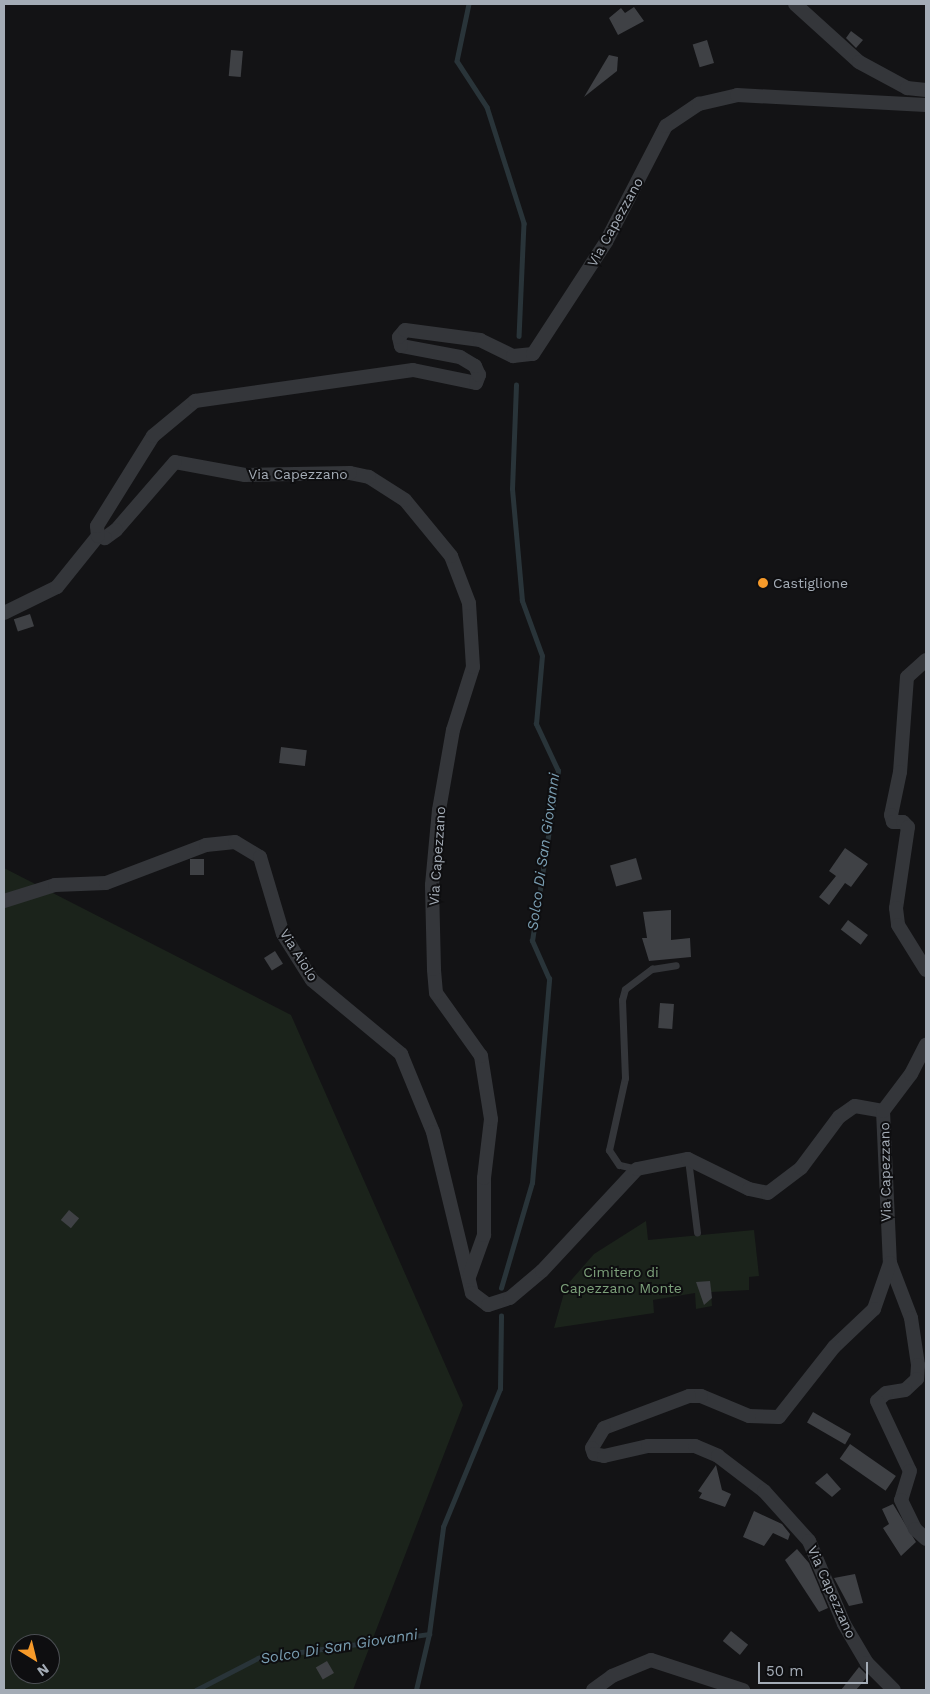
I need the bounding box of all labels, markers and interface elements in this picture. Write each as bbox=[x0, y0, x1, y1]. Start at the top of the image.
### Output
street label: Via Capezzano bbox=[583, 174, 647, 270]
street label: Via Capezzano bbox=[248, 466, 348, 482]
place label: Castiglione bbox=[773, 575, 848, 591]
marker: Castiglione bbox=[757, 577, 769, 589]
water label: Solco Di San Giovanni bbox=[524, 772, 564, 932]
street label: Via Capezzano bbox=[425, 806, 449, 906]
street label: Via Aiolo bbox=[276, 925, 322, 985]
street label: Via Capezzano bbox=[876, 1122, 894, 1222]
park label: Cimitero di Capezzano Monte bbox=[560, 1264, 682, 1296]
street label: Via Capezzano bbox=[804, 1543, 860, 1641]
water label: Solco Di San Giovanni bbox=[259, 1626, 419, 1668]
north arrow bbox=[10, 1634, 60, 1684]
scale bar bbox=[760, 1652, 870, 1684]
text: N bbox=[34, 1661, 52, 1680]
text: 50 m bbox=[766, 1662, 803, 1680]

